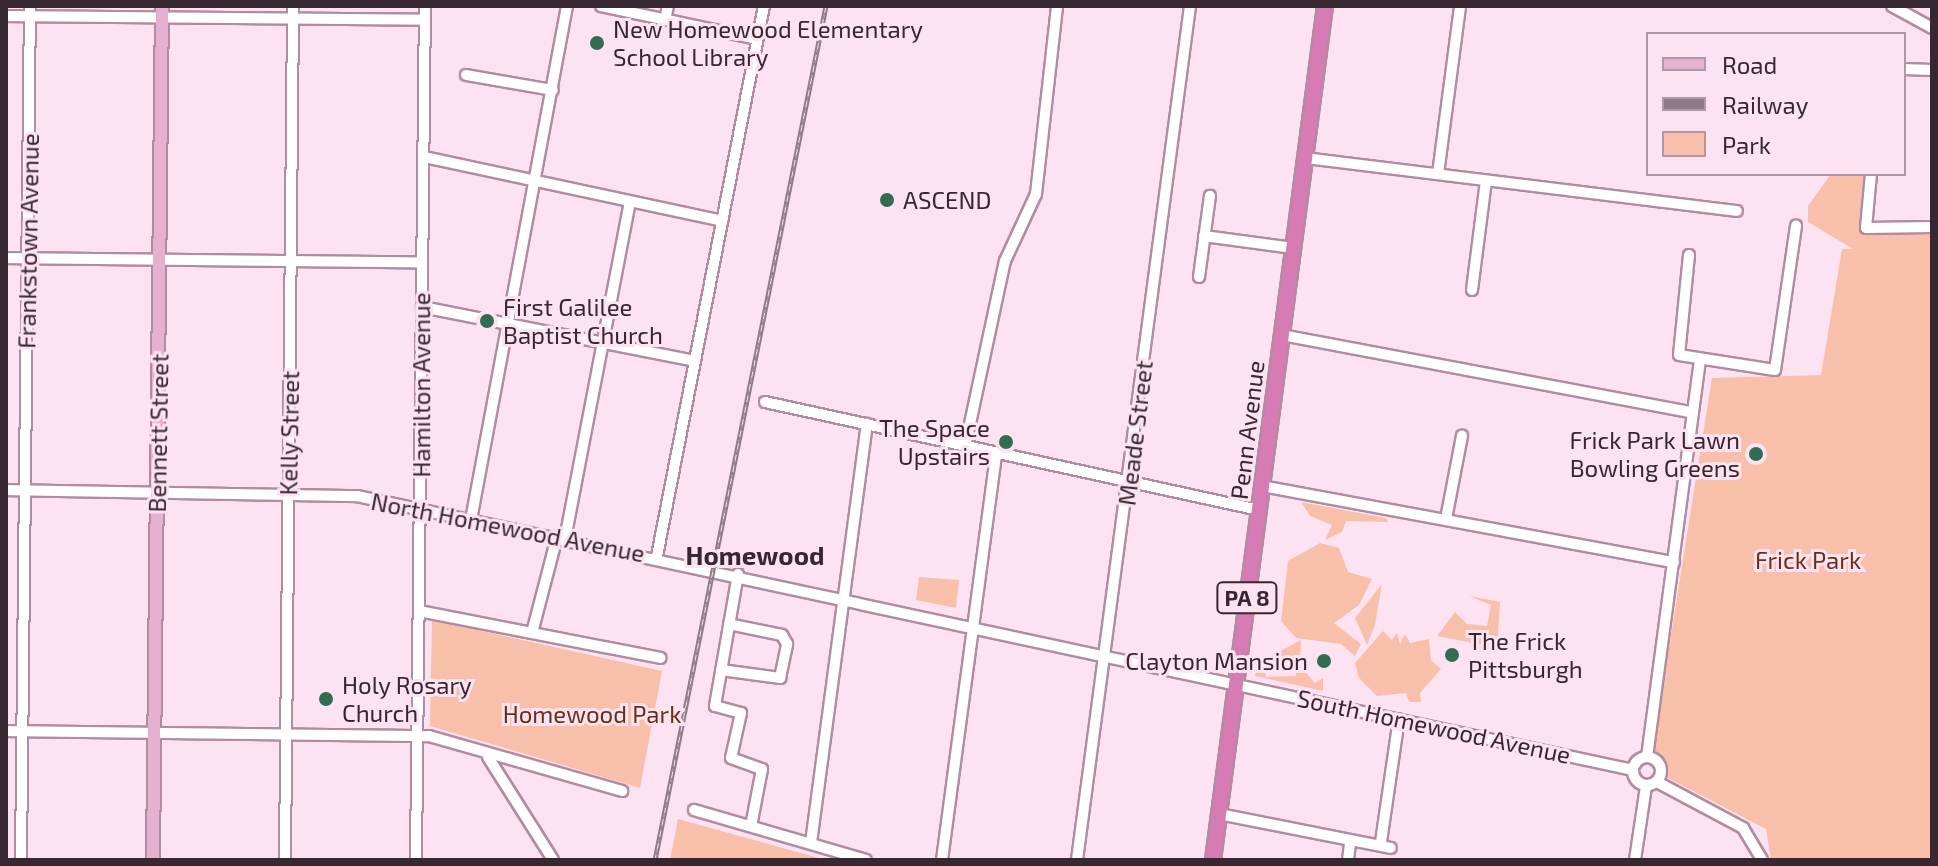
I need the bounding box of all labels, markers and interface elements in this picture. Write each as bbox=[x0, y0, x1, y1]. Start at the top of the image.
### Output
place label: New Homewood Elementary School Library bbox=[613, 15, 924, 71]
legend bbox=[1646, 32, 1906, 176]
marker: New Homewood Elementary School Library bbox=[588, 34, 606, 52]
text: Road bbox=[1722, 50, 1777, 79]
text: Railway bbox=[1722, 90, 1808, 119]
text: Park bbox=[1722, 130, 1771, 159]
street label: Frankstown Avenue bbox=[12, 133, 44, 349]
place label: ASCEND bbox=[903, 186, 991, 214]
marker: ASCEND bbox=[878, 191, 896, 209]
street label: Hamilton Avenue bbox=[407, 292, 435, 478]
place label: First Galilee Baptist Church bbox=[503, 293, 663, 349]
marker: First Galilee Baptist Church bbox=[478, 312, 496, 330]
street label: Bennett Street bbox=[142, 353, 174, 513]
street label: Penn Avenue bbox=[1224, 358, 1270, 502]
street label: Meade Street bbox=[1112, 359, 1158, 507]
street label: Kelly Street bbox=[274, 370, 304, 496]
place label: The Space Upstairs bbox=[879, 414, 990, 470]
place label: Frick Park Lawn Bowling Greens bbox=[1569, 426, 1740, 482]
marker: The Space Upstairs bbox=[997, 433, 1015, 451]
marker: Frick Park Lawn Bowling Greens bbox=[1747, 445, 1765, 463]
street label: North Homewood Avenue bbox=[368, 486, 648, 568]
district label: Homewood bbox=[686, 539, 824, 571]
park label: Frick Park bbox=[1755, 546, 1861, 574]
road number: PA 8 bbox=[1215, 580, 1279, 616]
place label: The Frick Pittsburgh bbox=[1468, 627, 1583, 683]
marker: The Frick Pittsburgh bbox=[1443, 646, 1461, 664]
place label: Clayton Mansion bbox=[1125, 647, 1308, 675]
marker: Clayton Mansion bbox=[1315, 652, 1333, 670]
place label: Holy Rosary Church bbox=[342, 671, 472, 727]
street label: South Homewood Avenue bbox=[1294, 683, 1574, 769]
marker: Holy Rosary Church bbox=[317, 690, 335, 708]
park label: Homewood Park bbox=[503, 700, 681, 728]

